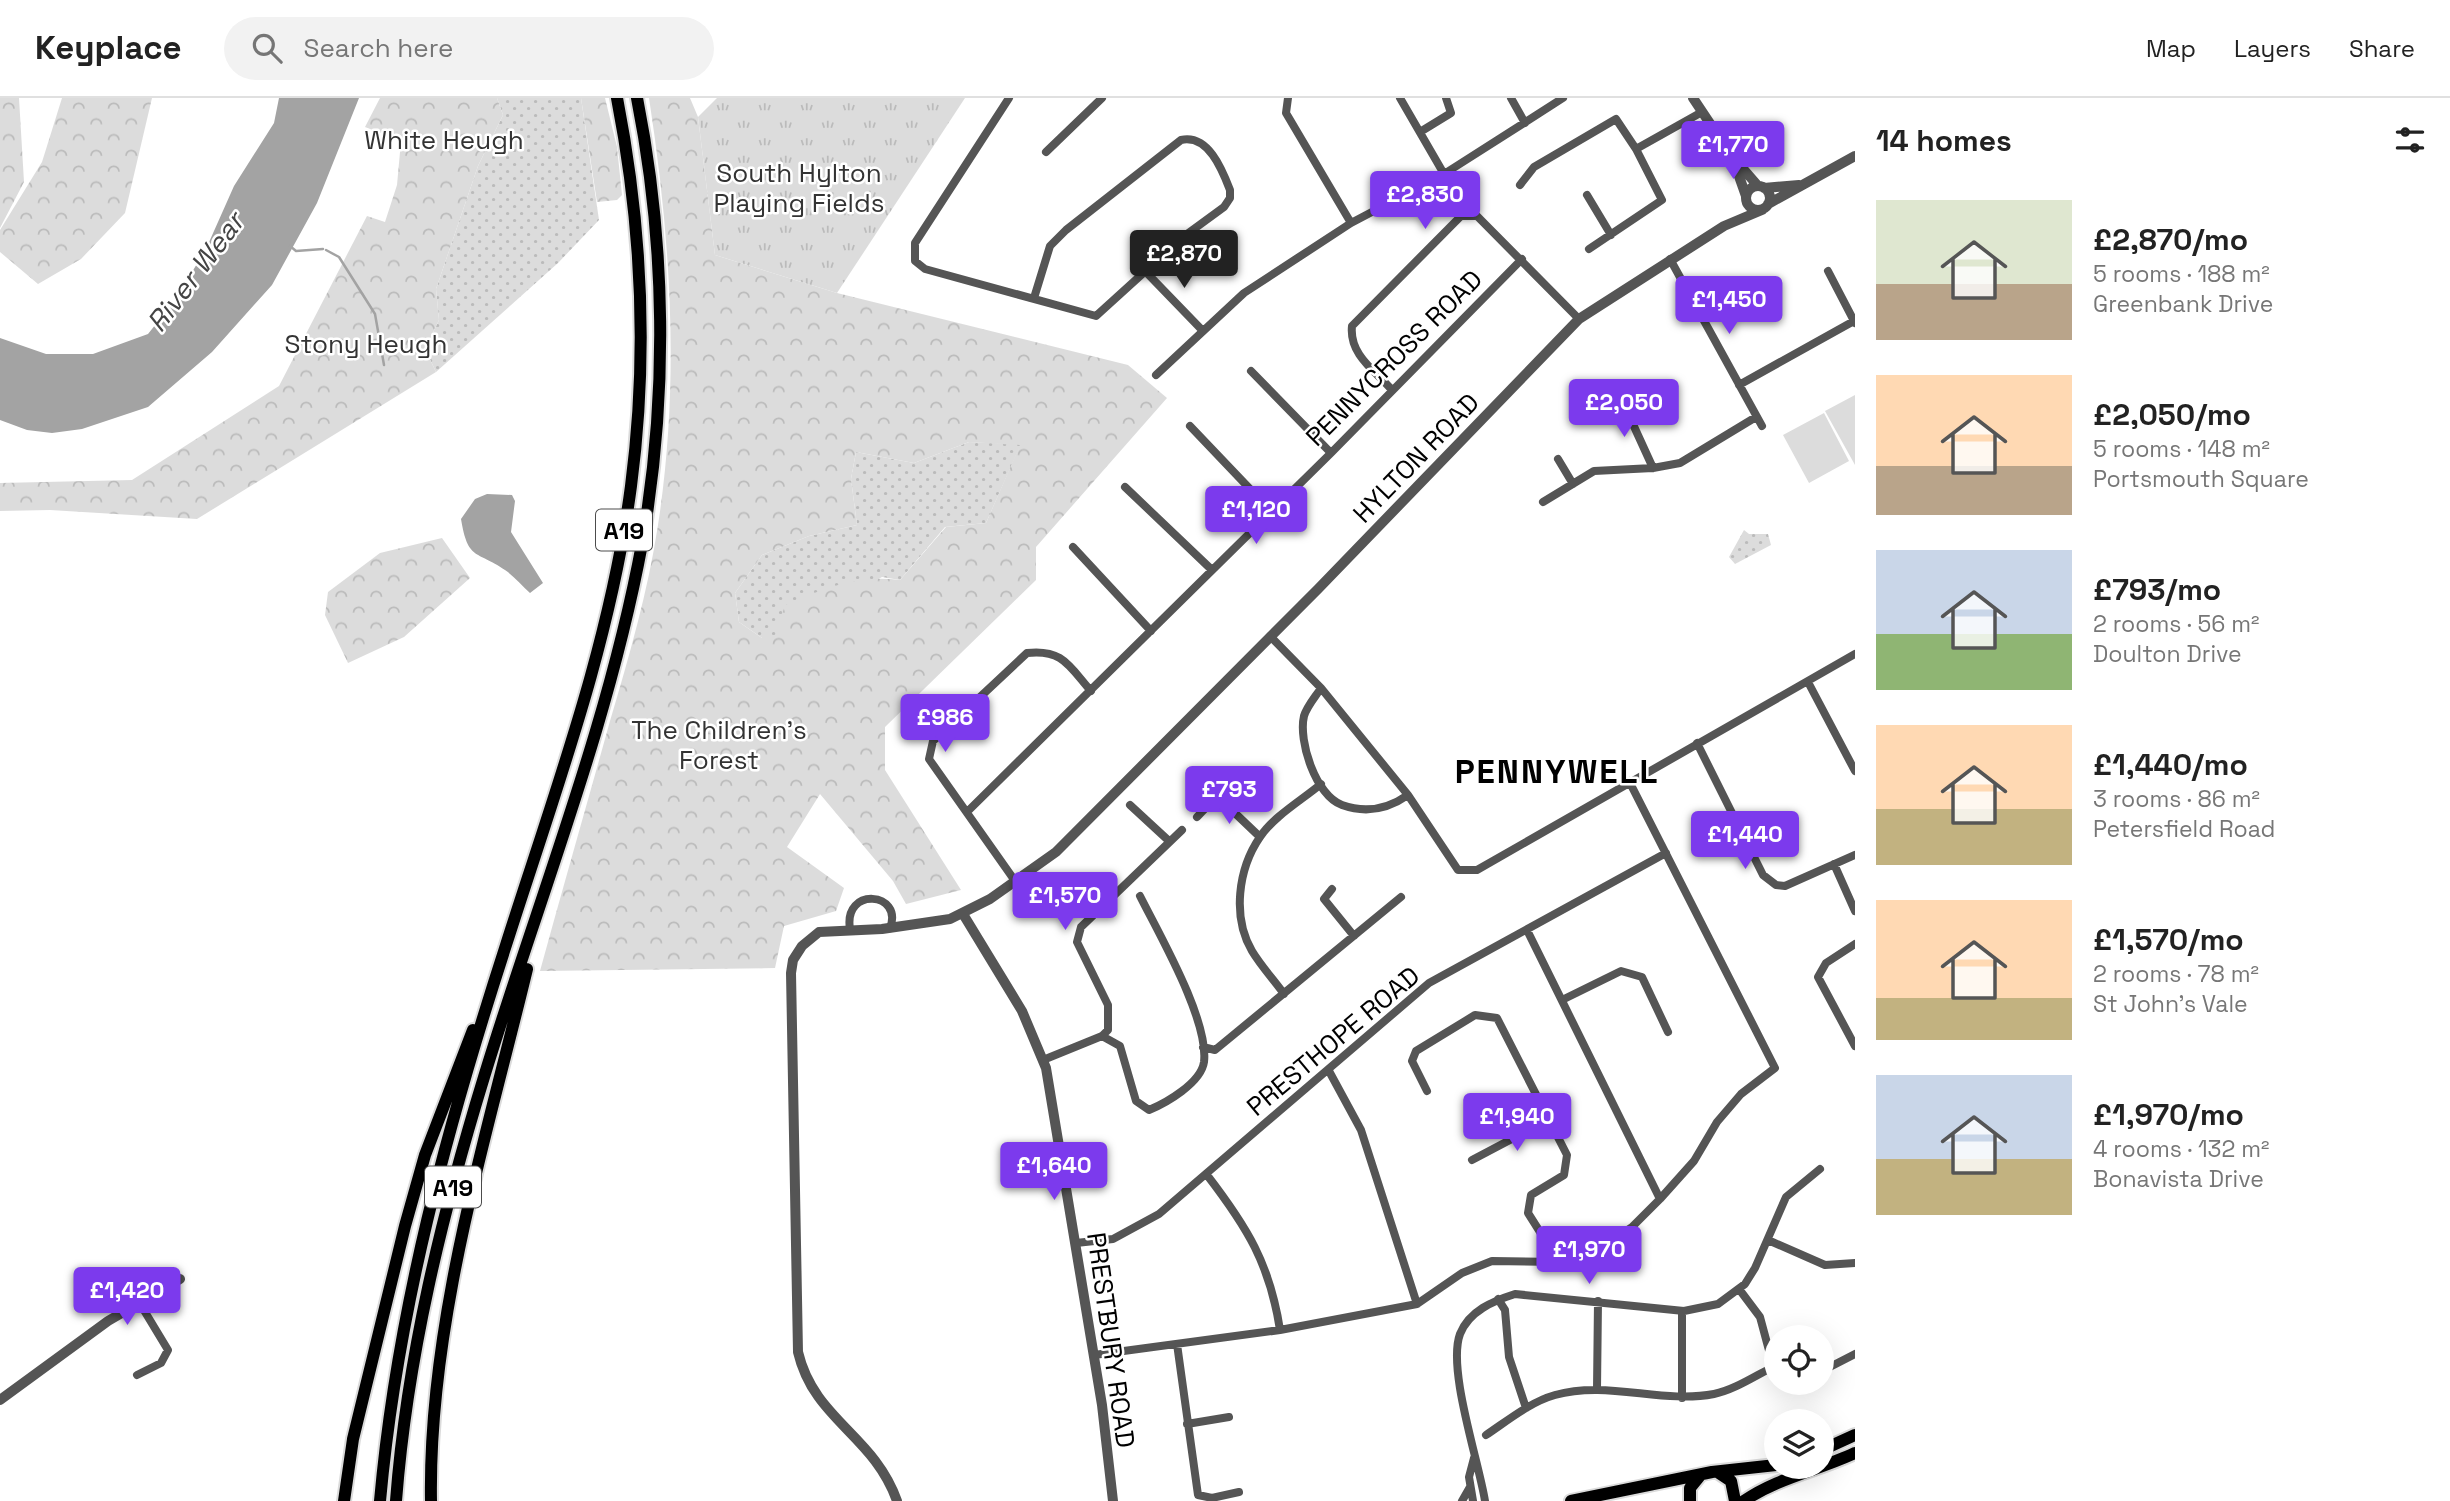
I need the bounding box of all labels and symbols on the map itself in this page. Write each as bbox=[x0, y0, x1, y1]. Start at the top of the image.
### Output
pin: £1,770 bbox=[1676, 122, 1790, 181]
park label: White Heugh bbox=[364, 123, 524, 157]
park label: South Hylton Playing Fields bbox=[714, 156, 884, 220]
pin: £2,830 bbox=[1368, 172, 1482, 231]
water label: River Wear bbox=[138, 202, 254, 339]
pin: £2,870 bbox=[1127, 230, 1241, 290]
street label: PENNYCROSS ROAD bbox=[1298, 262, 1490, 454]
pin: £1,450 bbox=[1672, 276, 1786, 336]
park label: Stony Heugh bbox=[285, 327, 447, 361]
pin: £2,050 bbox=[1567, 380, 1681, 439]
street label: HYLTON ROAD bbox=[1345, 386, 1487, 530]
pin: £1,120 bbox=[1199, 486, 1313, 546]
road number: A19 bbox=[596, 510, 652, 550]
pin: £986 bbox=[904, 694, 986, 754]
park label: The Children's Forest bbox=[631, 713, 807, 777]
district label: PENNYWELL bbox=[1455, 751, 1659, 793]
pin: £793 bbox=[1188, 766, 1270, 826]
pin: £1,440 bbox=[1688, 812, 1802, 871]
pin: £1,570 bbox=[1008, 872, 1122, 932]
street label: PRESTHOPE ROAD bbox=[1239, 959, 1427, 1123]
pin: £1,940 bbox=[1460, 1094, 1574, 1153]
pin: £1,640 bbox=[997, 1142, 1111, 1202]
road number: A19 bbox=[425, 1167, 481, 1208]
pin: £1,970 bbox=[1532, 1226, 1646, 1286]
street label: PRESTBURY ROAD bbox=[1079, 1230, 1143, 1450]
pin: £1,420 bbox=[70, 1268, 184, 1327]

